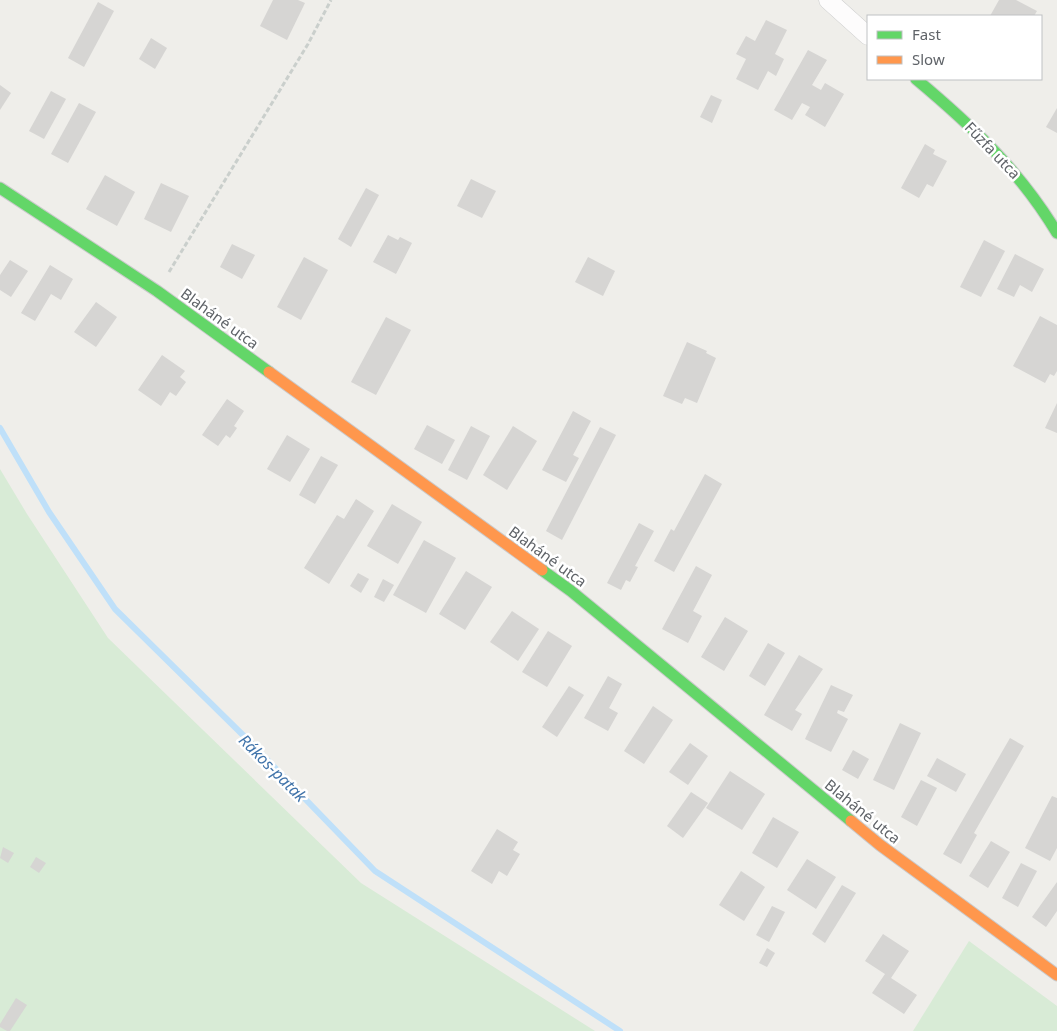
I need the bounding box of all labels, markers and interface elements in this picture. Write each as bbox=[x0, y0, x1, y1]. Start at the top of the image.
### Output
legend bbox=[867, 15, 1042, 80]
text: Fast bbox=[912, 24, 941, 44]
text: Slow bbox=[912, 49, 945, 69]
street label: Fűzfa utca bbox=[961, 117, 1025, 183]
street label: Blaháné utca bbox=[177, 283, 263, 353]
street label: Blaháné utca bbox=[505, 521, 591, 591]
water label: Rákos-patak bbox=[234, 729, 312, 807]
street label: Blaháné utca bbox=[821, 774, 905, 848]

